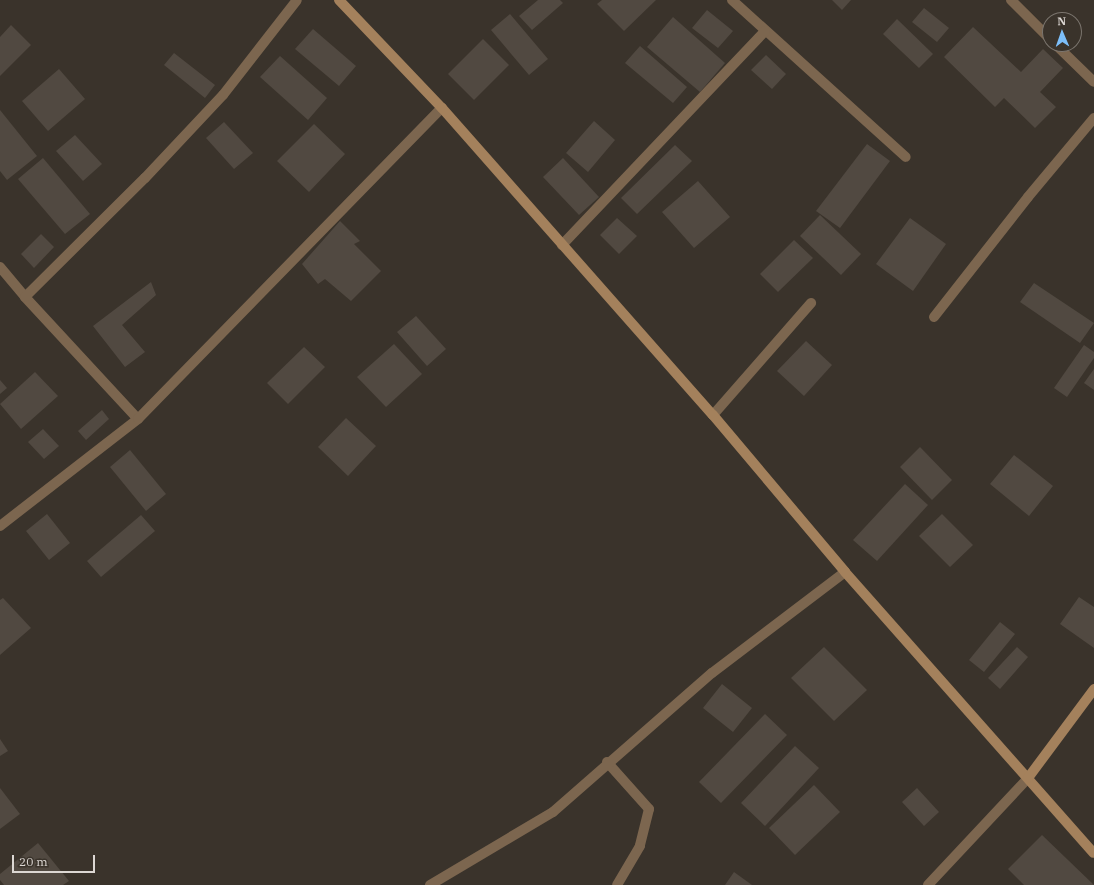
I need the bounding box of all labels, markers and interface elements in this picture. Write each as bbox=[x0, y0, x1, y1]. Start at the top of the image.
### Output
north arrow bbox=[1042, 12, 1082, 52]
text: N bbox=[1057, 14, 1066, 28]
scale bar bbox=[14, 847, 97, 873]
text: 20 m bbox=[19, 854, 48, 869]

